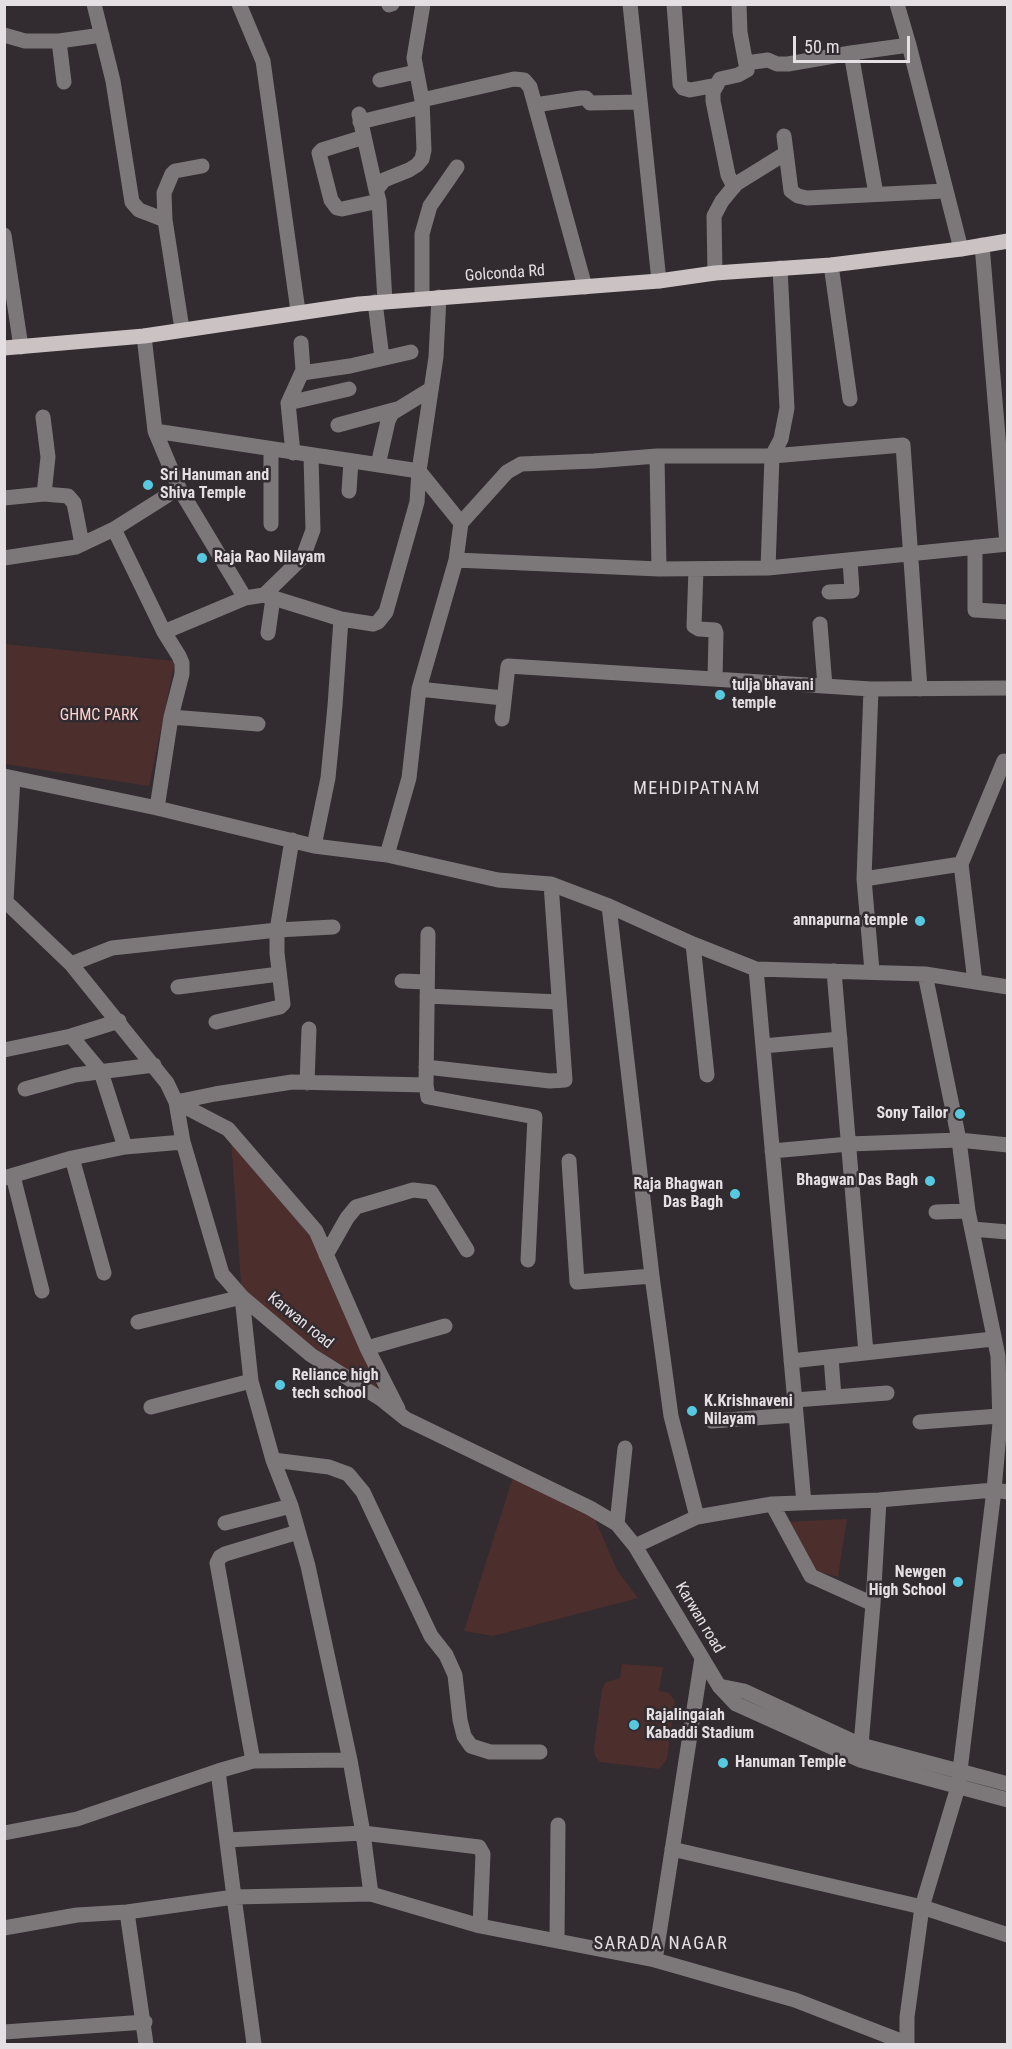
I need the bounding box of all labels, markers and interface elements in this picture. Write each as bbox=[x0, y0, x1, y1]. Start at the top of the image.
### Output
scale bar bbox=[796, 24, 913, 62]
text: 50 m bbox=[804, 36, 839, 57]
street label: Golconda Rd bbox=[464, 262, 546, 286]
place label: Sri Hanuman and Shiva Temple bbox=[160, 466, 269, 504]
marker: Sri Hanuman and Shiva Temple bbox=[141, 478, 155, 492]
place label: Raja Rao Nilayam bbox=[214, 548, 325, 568]
marker: Raja Rao Nilayam bbox=[195, 551, 209, 565]
place label: tulja bhavani temple bbox=[732, 676, 814, 714]
marker: tulja bhavani temple bbox=[713, 688, 727, 702]
park label: GHMC PARK bbox=[60, 706, 138, 726]
district label: MEHDIPATNAM bbox=[633, 778, 761, 800]
place label: annapurna temple bbox=[793, 911, 908, 931]
marker: annapurna temple bbox=[913, 914, 927, 928]
place label: Sony Tailor bbox=[876, 1104, 948, 1124]
marker: Sony Tailor bbox=[953, 1107, 967, 1121]
place label: Bhagwan Das Bagh bbox=[796, 1171, 918, 1191]
marker: Bhagwan Das Bagh bbox=[923, 1174, 937, 1188]
place label: Raja Bhagwan Das Bagh bbox=[633, 1175, 723, 1213]
marker: Raja Bhagwan Das Bagh bbox=[728, 1187, 742, 1201]
street label: Karwan road bbox=[263, 1289, 337, 1353]
place label: Reliance high tech school bbox=[292, 1366, 379, 1404]
marker: Reliance high tech school bbox=[273, 1378, 287, 1392]
place label: K.Krishnaveni Nilayam bbox=[704, 1392, 793, 1430]
marker: K.Krishnaveni Nilayam bbox=[685, 1404, 699, 1418]
place label: Newgen High School bbox=[869, 1563, 946, 1601]
marker: Newgen High School bbox=[951, 1575, 965, 1589]
street label: Karwan road bbox=[670, 1579, 728, 1657]
place label: Rajalingaiah Kabaddi Stadium bbox=[646, 1706, 754, 1744]
marker: Rajalingaiah Kabaddi Stadium bbox=[627, 1718, 641, 1732]
place label: Hanuman Temple bbox=[735, 1753, 846, 1773]
marker: Hanuman Temple bbox=[716, 1756, 730, 1770]
district label: SARADA NAGAR bbox=[594, 1933, 728, 1955]

